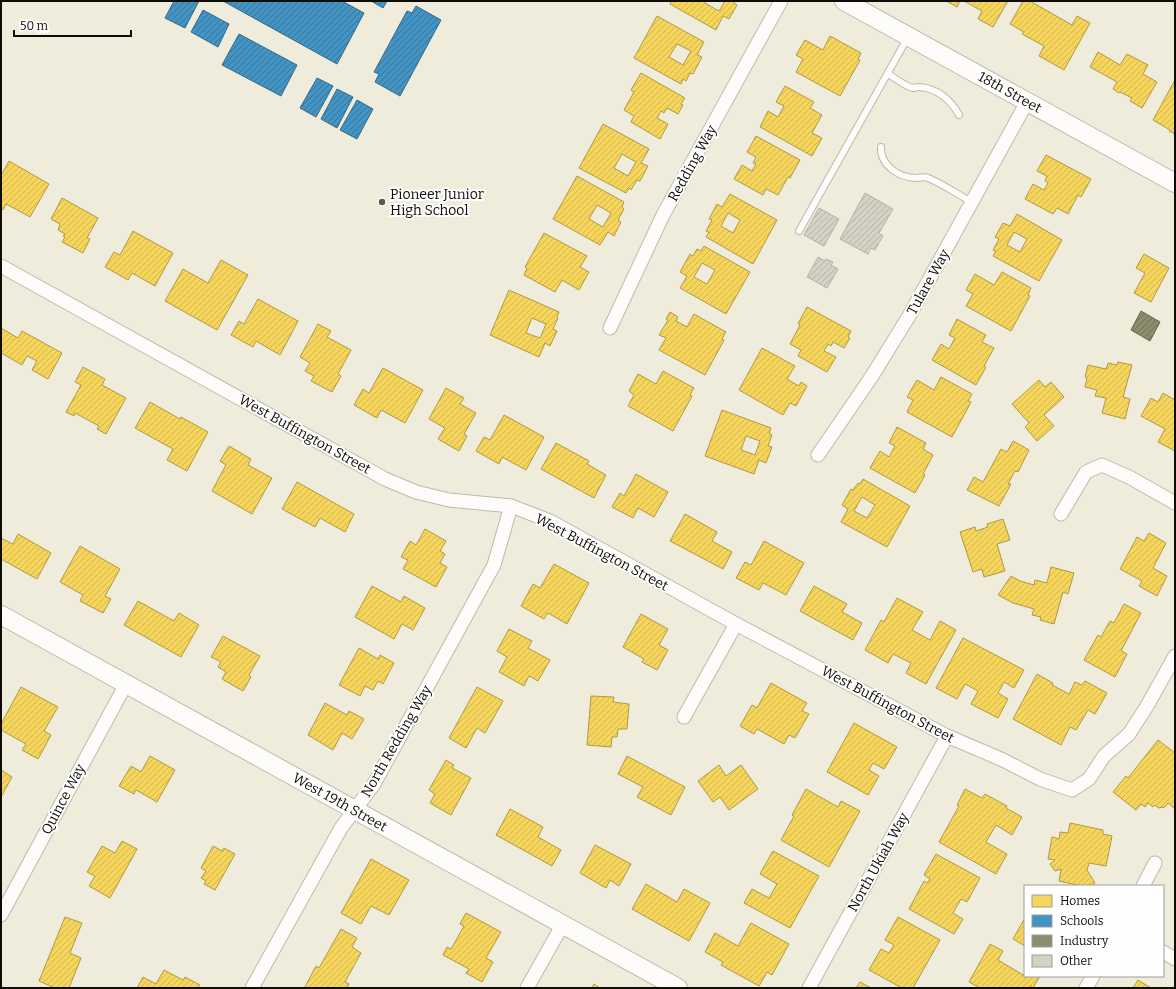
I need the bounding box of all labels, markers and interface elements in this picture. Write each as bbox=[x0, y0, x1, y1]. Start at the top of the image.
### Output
scale bar bbox=[14, 12, 131, 38]
text: 50 m bbox=[20, 19, 49, 33]
street label: 18th Street bbox=[975, 68, 1044, 117]
street label: Redding Way bbox=[664, 122, 721, 204]
place label: Pioneer Junior High School bbox=[390, 186, 484, 219]
marker: Pioneer Junior High School bbox=[377, 197, 387, 207]
street label: Tulare Way bbox=[903, 246, 954, 318]
street label: West Buffington Street bbox=[236, 391, 374, 478]
street label: West Buffington Street bbox=[532, 510, 671, 595]
street label: West Buffington Street bbox=[818, 662, 957, 747]
street label: North Redding Way bbox=[358, 682, 436, 800]
street label: Quince Way bbox=[38, 761, 89, 837]
street label: West 19th Street bbox=[290, 769, 390, 835]
street label: North Ukiah Way bbox=[844, 809, 913, 915]
legend bbox=[1024, 885, 1164, 977]
text: Homes bbox=[1060, 894, 1100, 908]
text: Schools bbox=[1060, 914, 1104, 928]
text: Industry bbox=[1060, 934, 1109, 948]
text: Other bbox=[1060, 954, 1093, 968]

